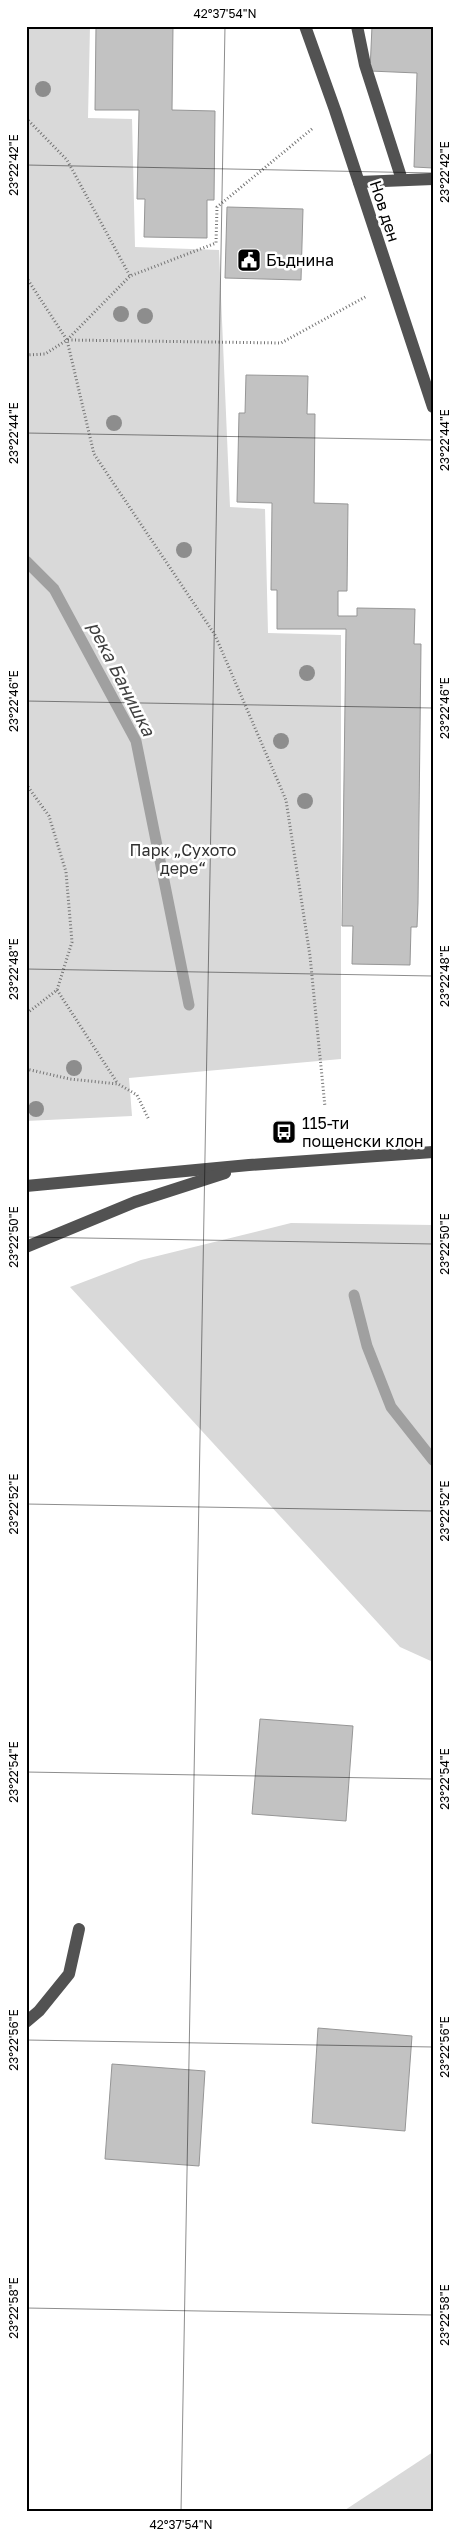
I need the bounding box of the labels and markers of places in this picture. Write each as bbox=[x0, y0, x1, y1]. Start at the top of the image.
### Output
public building icon: Бъднина bbox=[236, 247, 262, 273]
place label: Бъднина bbox=[266, 250, 334, 270]
place label: 115-ти пощенски клон bbox=[302, 1113, 424, 1151]
bus stop icon: 115-ти пощенски клон bbox=[271, 1119, 297, 1145]

